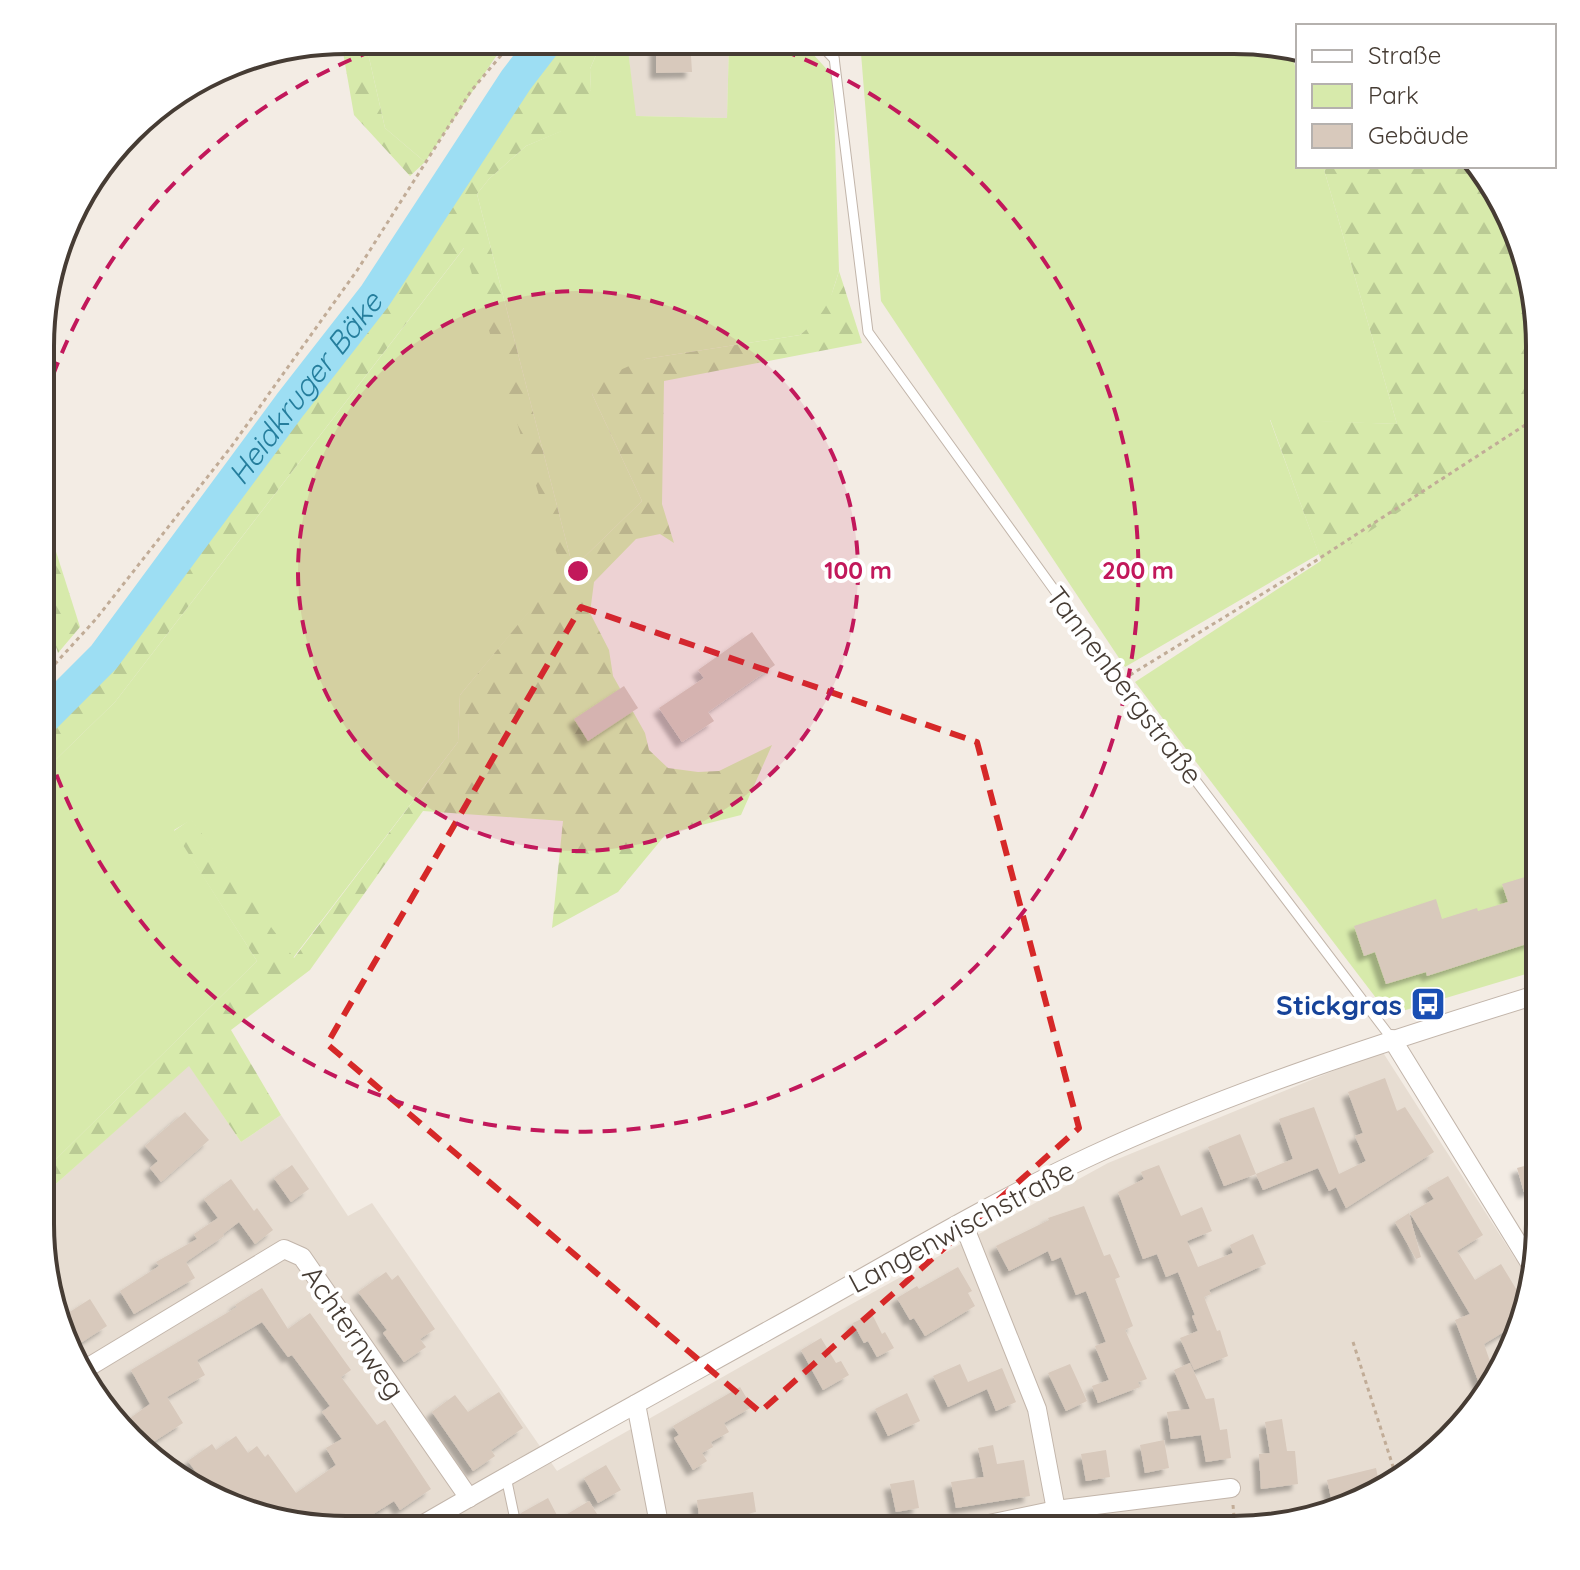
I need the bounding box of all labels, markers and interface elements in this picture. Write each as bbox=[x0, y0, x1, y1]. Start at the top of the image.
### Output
legend bbox=[1296, 24, 1556, 168]
text: Straße bbox=[1368, 40, 1441, 70]
text: Park bbox=[1368, 80, 1419, 110]
text: Gebäude bbox=[1368, 120, 1469, 150]
water label: Heidkruger Bäke bbox=[219, 283, 391, 492]
text: 100 m bbox=[824, 555, 892, 585]
text: 200 m bbox=[1102, 555, 1174, 585]
centre of rings bbox=[564, 557, 592, 585]
street label: Tannenbergstraße bbox=[1039, 579, 1211, 791]
bus stop icon: Stickgras bbox=[1409, 985, 1447, 1023]
place label: Stickgras bbox=[1276, 987, 1402, 1022]
street label: Langenwischstraße bbox=[842, 1152, 1080, 1300]
street label: Achternweg bbox=[295, 1259, 413, 1405]

